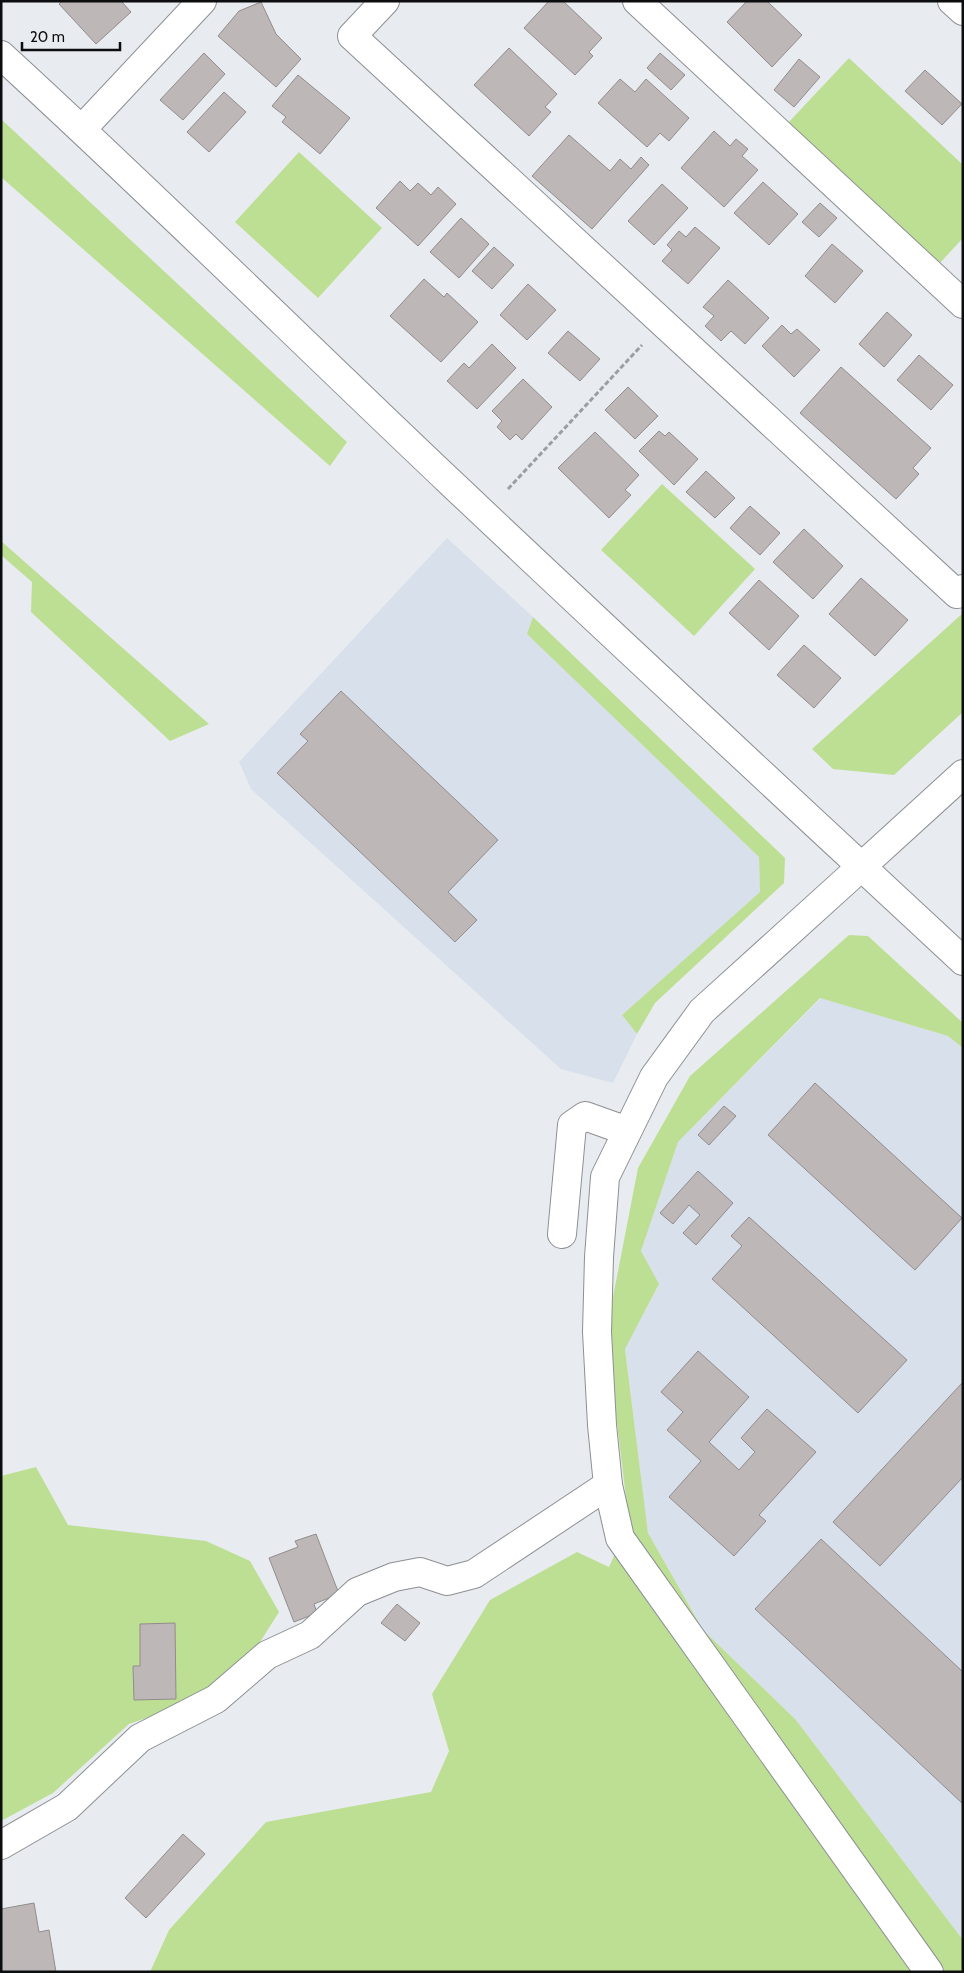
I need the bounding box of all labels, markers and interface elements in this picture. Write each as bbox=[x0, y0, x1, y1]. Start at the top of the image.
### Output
scale bar bbox=[22, 20, 120, 52]
text: 20 m bbox=[30, 28, 65, 46]

